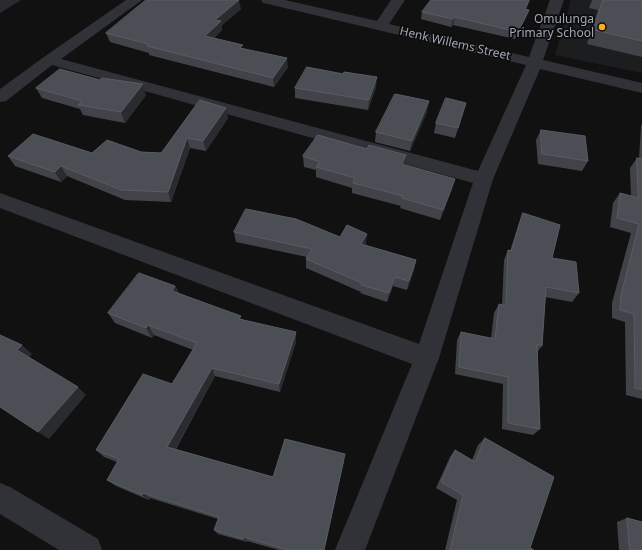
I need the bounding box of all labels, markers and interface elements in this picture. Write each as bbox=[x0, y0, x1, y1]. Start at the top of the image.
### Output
place label: Omulunga Primary School bbox=[509, 13, 594, 41]
marker: Omulunga Primary School bbox=[597, 22, 607, 32]
street label: Henk Willems Street bbox=[398, 24, 512, 64]

